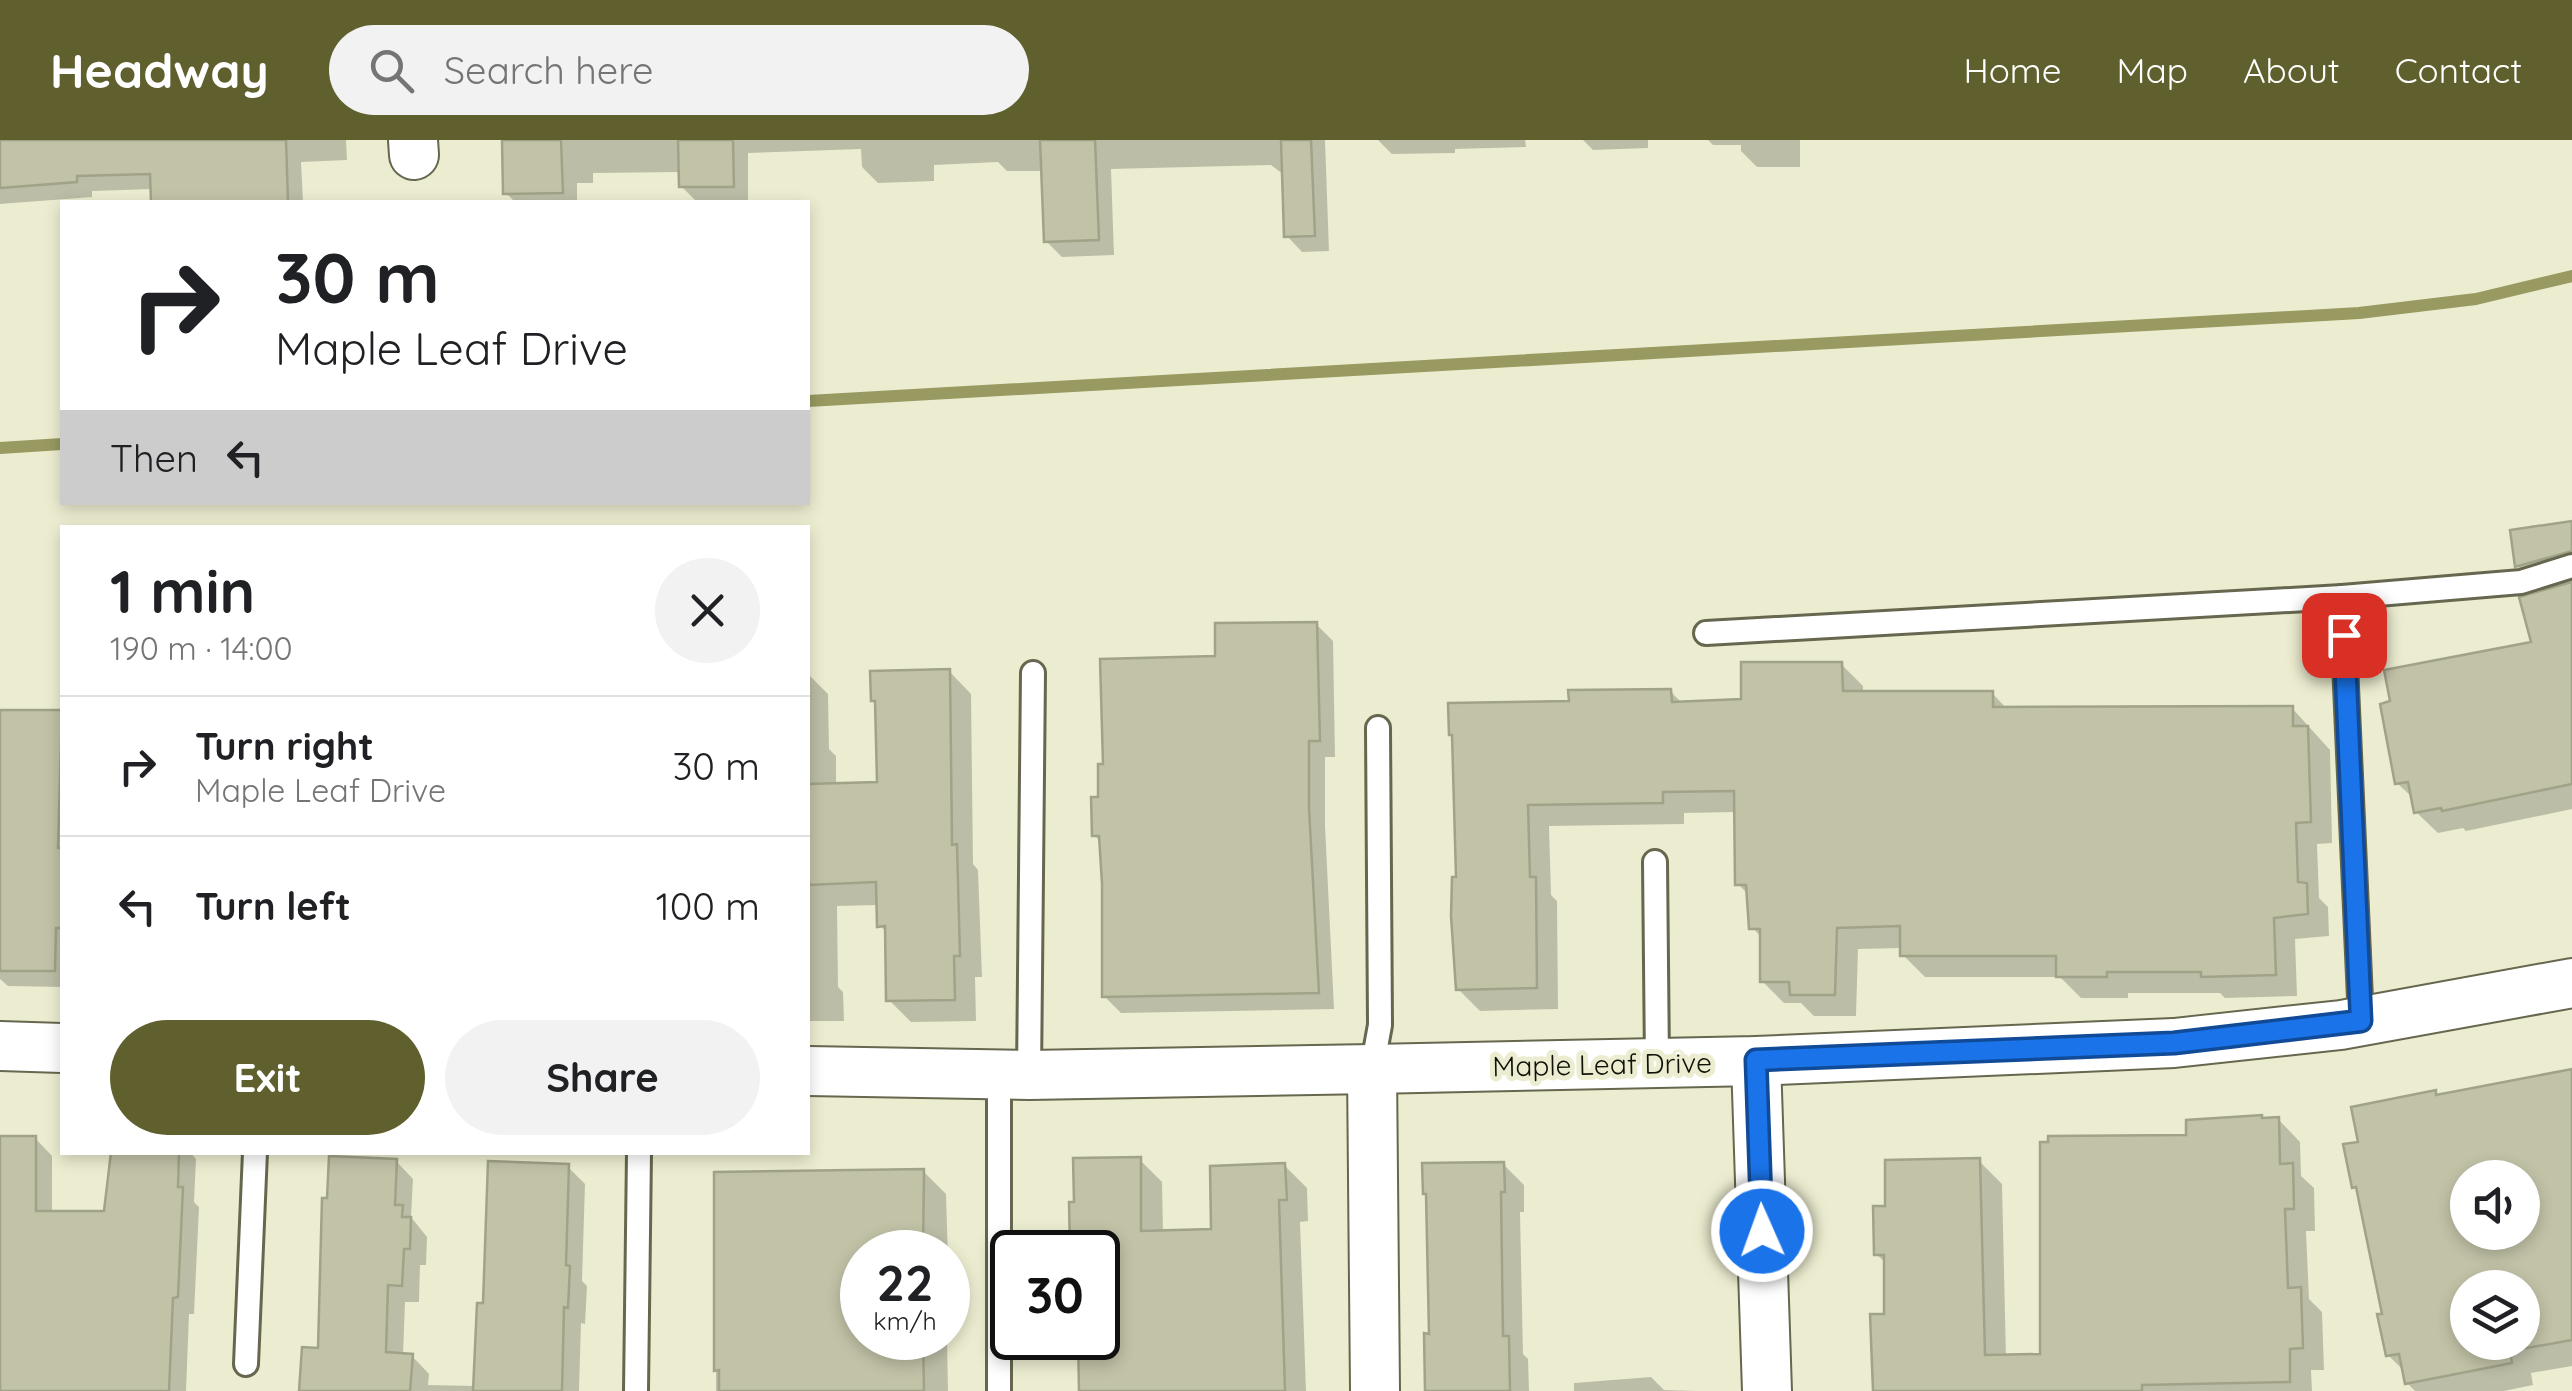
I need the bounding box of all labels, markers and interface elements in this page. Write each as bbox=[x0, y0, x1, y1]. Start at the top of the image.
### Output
search box bbox=[329, 25, 1029, 115]
text: Headway bbox=[50, 40, 269, 100]
icon: search bbox=[364, 43, 419, 98]
text: Search here bbox=[444, 46, 653, 94]
text: Home bbox=[1964, 48, 2062, 92]
text: Map bbox=[2117, 48, 2188, 92]
text: About bbox=[2243, 48, 2340, 92]
text: Contact bbox=[2395, 48, 2522, 92]
text: 30 m bbox=[275, 233, 440, 321]
icon: right bbox=[110, 240, 240, 370]
text: Maple Leaf Drive bbox=[275, 320, 628, 376]
icon: left bbox=[218, 430, 273, 485]
text: Then bbox=[110, 434, 198, 482]
text: 1 min bbox=[110, 553, 255, 628]
button: close bbox=[655, 558, 760, 663]
pin bbox=[2302, 593, 2387, 678]
icon: arrive bbox=[2317, 608, 2372, 663]
text: 190 m · 14:00 bbox=[110, 628, 293, 668]
text: Turn right bbox=[195, 722, 374, 770]
icon: right bbox=[110, 739, 165, 794]
text: 30 m bbox=[672, 742, 760, 790]
text: Maple Leaf Drive bbox=[195, 770, 446, 810]
icon: left bbox=[110, 879, 165, 934]
text: Turn left bbox=[195, 882, 351, 930]
text: 100 m bbox=[656, 882, 760, 930]
button: Exit bbox=[110, 1020, 425, 1135]
button: Share bbox=[445, 1020, 760, 1135]
street label: Maple Leaf Drive bbox=[1492, 1045, 1712, 1083]
map controls bbox=[2450, 1160, 2540, 1360]
button: sound bbox=[2450, 1160, 2540, 1250]
position arrow bbox=[1710, 1179, 1814, 1283]
speed limit sign: 30 bbox=[990, 1230, 1120, 1360]
text: 22 bbox=[877, 1251, 933, 1314]
button: layers bbox=[2450, 1270, 2540, 1360]
text: km/h bbox=[873, 1305, 937, 1336]

